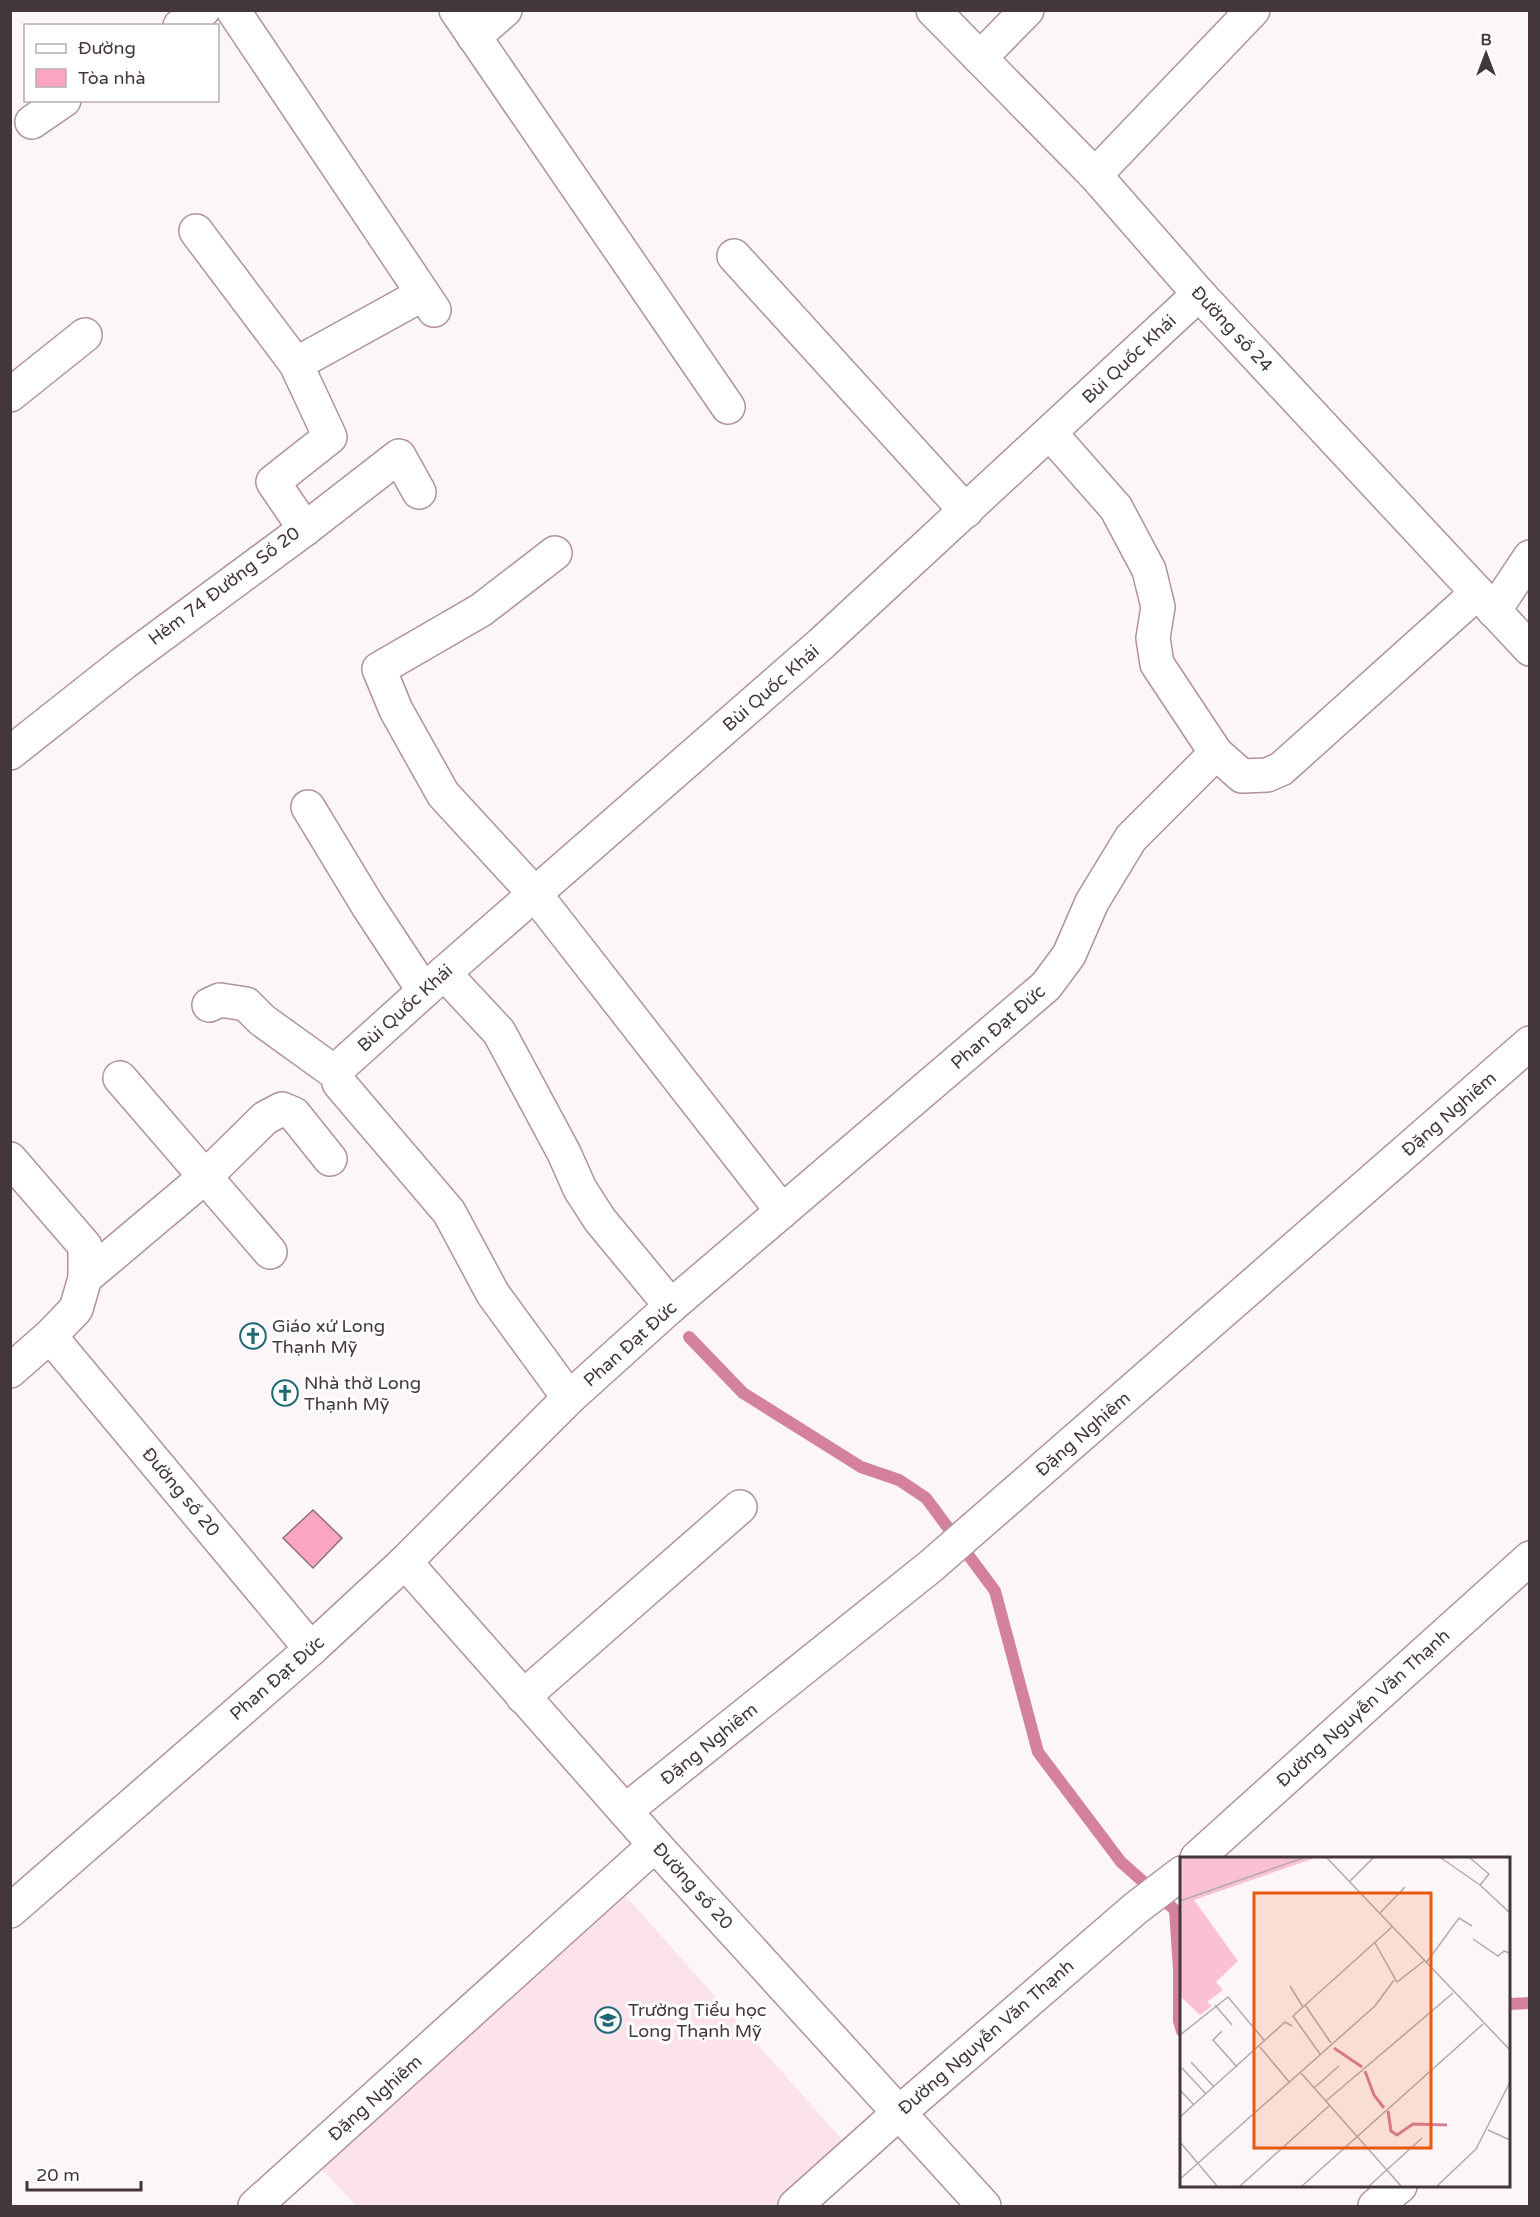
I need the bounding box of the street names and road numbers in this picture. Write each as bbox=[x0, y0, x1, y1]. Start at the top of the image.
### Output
street label: Đường số 24 bbox=[1187, 281, 1277, 377]
street label: Bùi Quốc Khái bbox=[1077, 310, 1181, 408]
street label: Hẻm 74 Đường Số 20 bbox=[144, 522, 304, 650]
street label: Bùi Quốc Khái bbox=[718, 640, 824, 736]
street label: Bùi Quốc Khái bbox=[353, 959, 457, 1057]
street label: Phan Đạt Đức bbox=[946, 980, 1050, 1074]
street label: Đặng Nghiêm bbox=[1397, 1067, 1501, 1161]
street label: Phan Đạt Đức bbox=[579, 1296, 681, 1392]
street label: Đặng Nghiêm bbox=[1031, 1387, 1135, 1481]
street label: Đường số 20 bbox=[137, 1443, 225, 1541]
street label: Đường Nguyễn Văn Thạnh bbox=[1272, 1624, 1454, 1792]
street label: Phan Đạt Đức bbox=[225, 1631, 329, 1725]
street label: Đặng Nghiêm bbox=[656, 1698, 762, 1790]
street label: Đường số 20 bbox=[648, 1838, 738, 1934]
street label: Đường Nguyễn Văn Thạnh bbox=[894, 1955, 1078, 2119]
street label: Đặng Nghiêm bbox=[324, 2050, 426, 2146]

